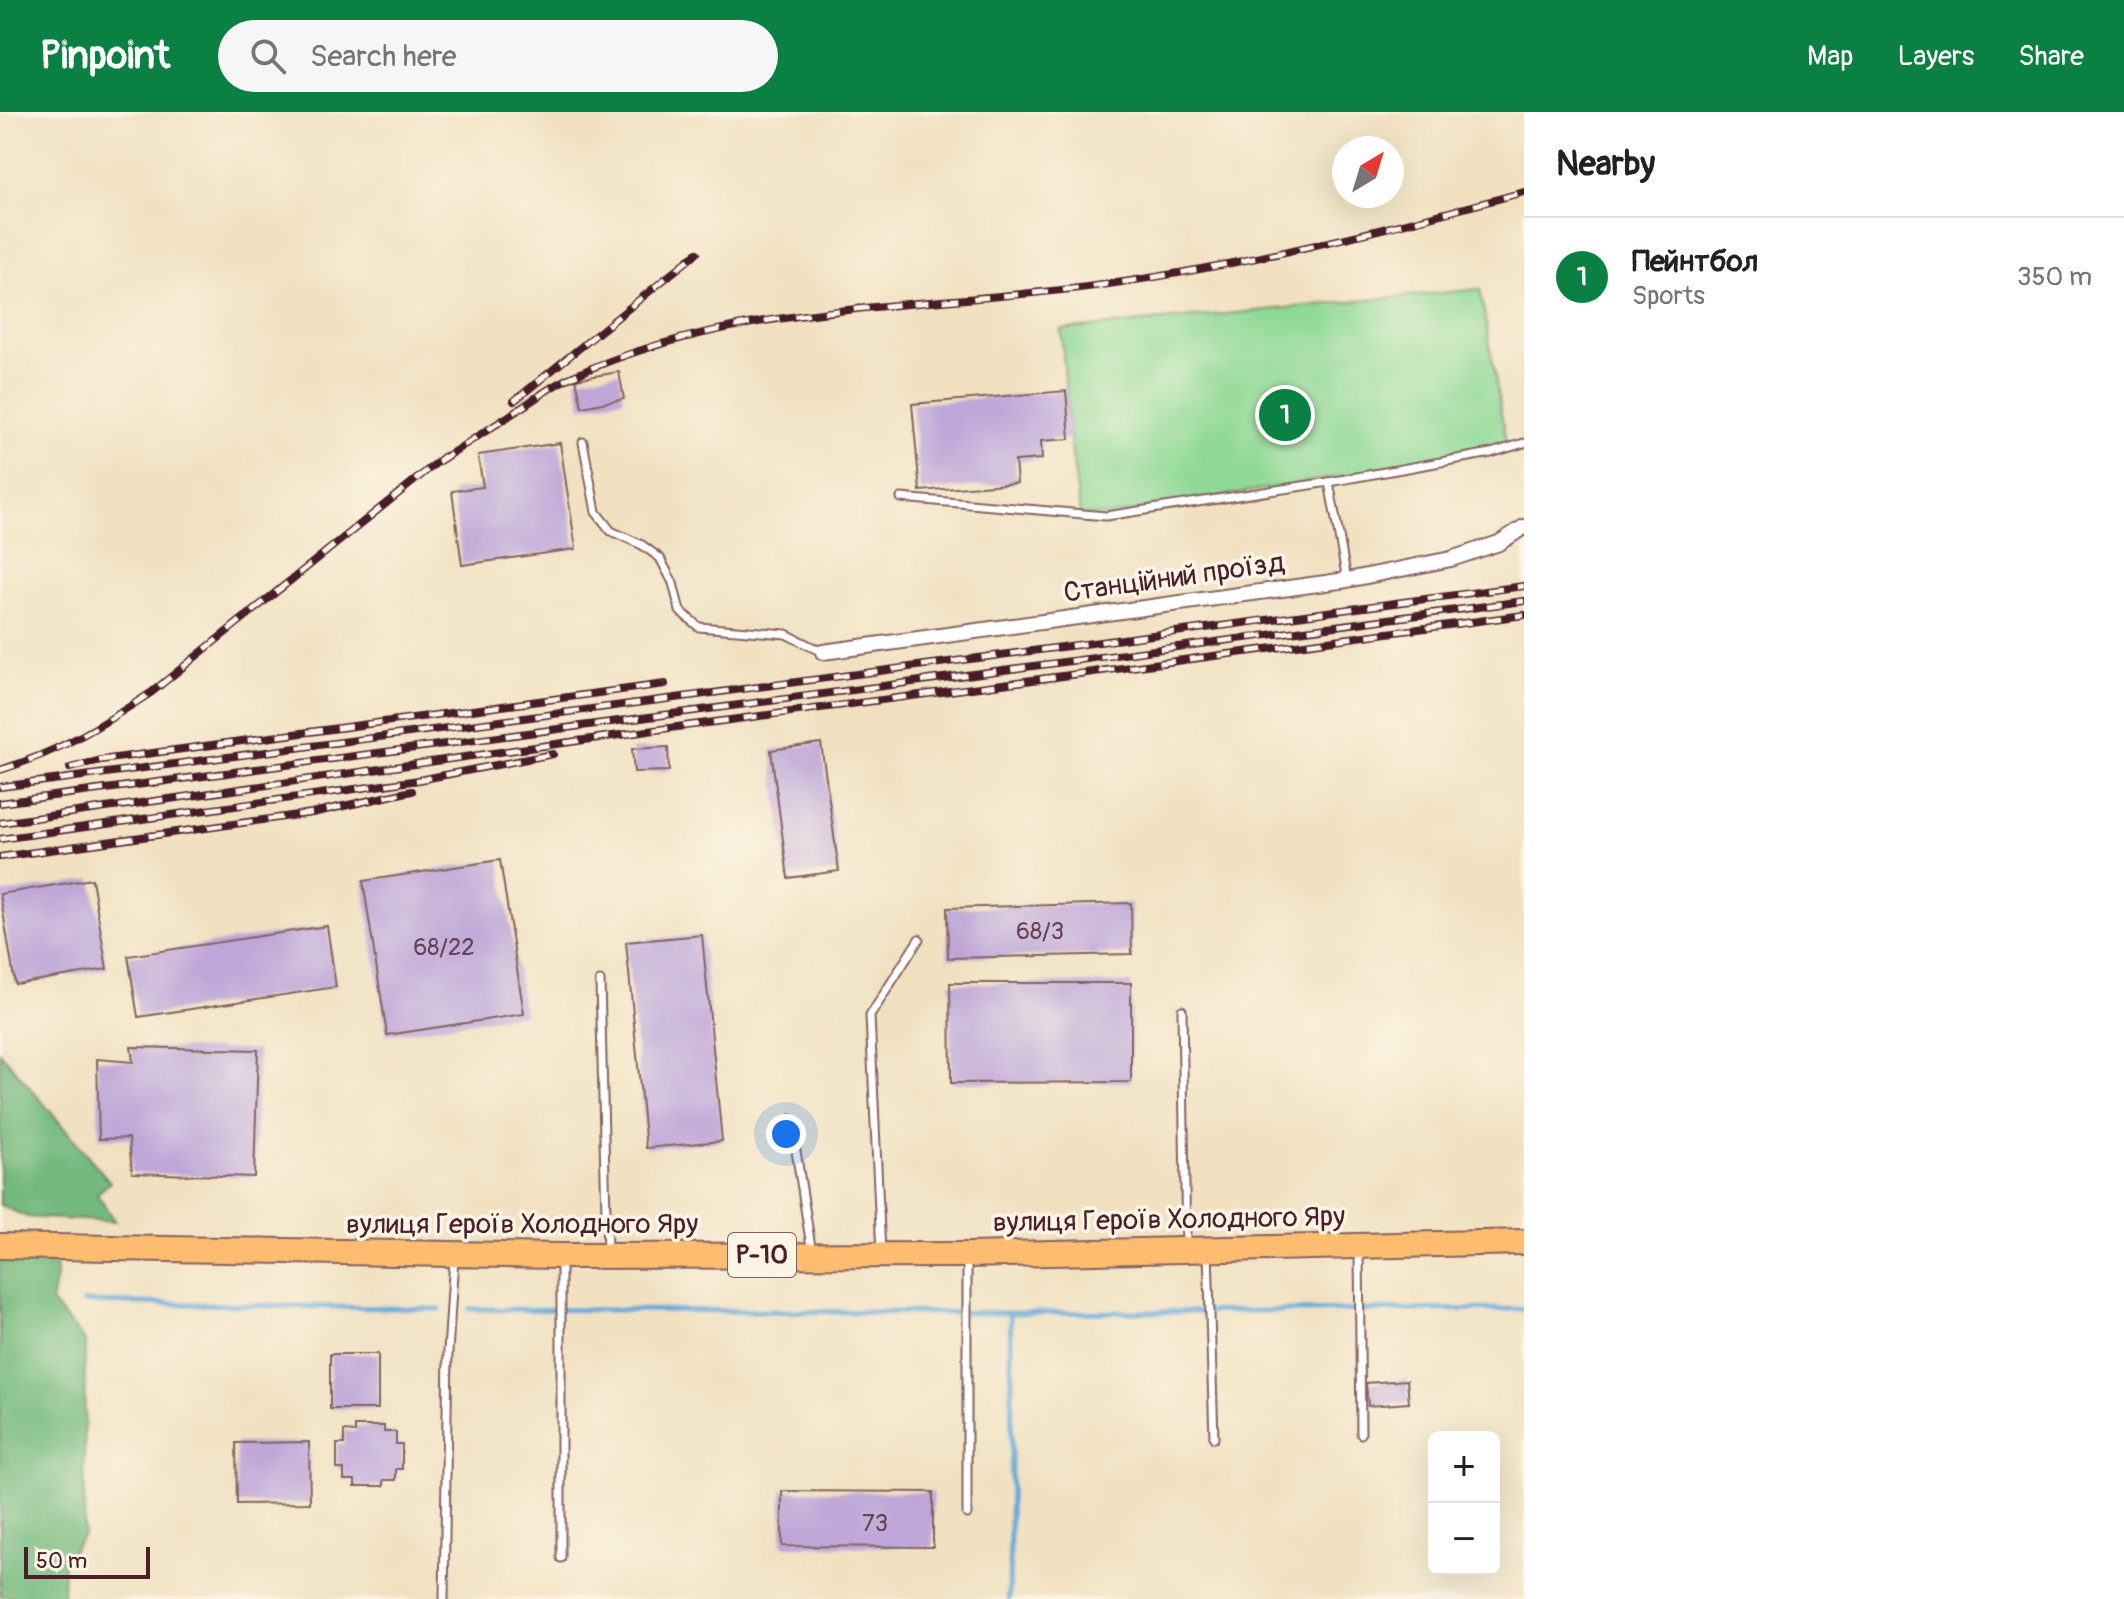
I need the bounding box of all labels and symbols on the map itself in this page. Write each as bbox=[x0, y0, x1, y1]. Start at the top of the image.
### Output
north arrow bbox=[1332, 136, 1404, 208]
pin: 1 bbox=[1259, 385, 1311, 445]
street label: Станційний проїзд bbox=[1061, 545, 1287, 611]
house number: 68/3 bbox=[1016, 917, 1064, 946]
house number: 68/22 bbox=[413, 933, 475, 962]
your location bbox=[766, 1114, 806, 1154]
street label: вулиця Героїв Холодного Яру bbox=[993, 1199, 1345, 1241]
street label: вулиця Героїв Холодного Яру bbox=[346, 1207, 698, 1242]
road number: Р-10 bbox=[728, 1233, 796, 1277]
house number: 73 bbox=[862, 1509, 888, 1538]
scale bar bbox=[24, 1543, 150, 1579]

